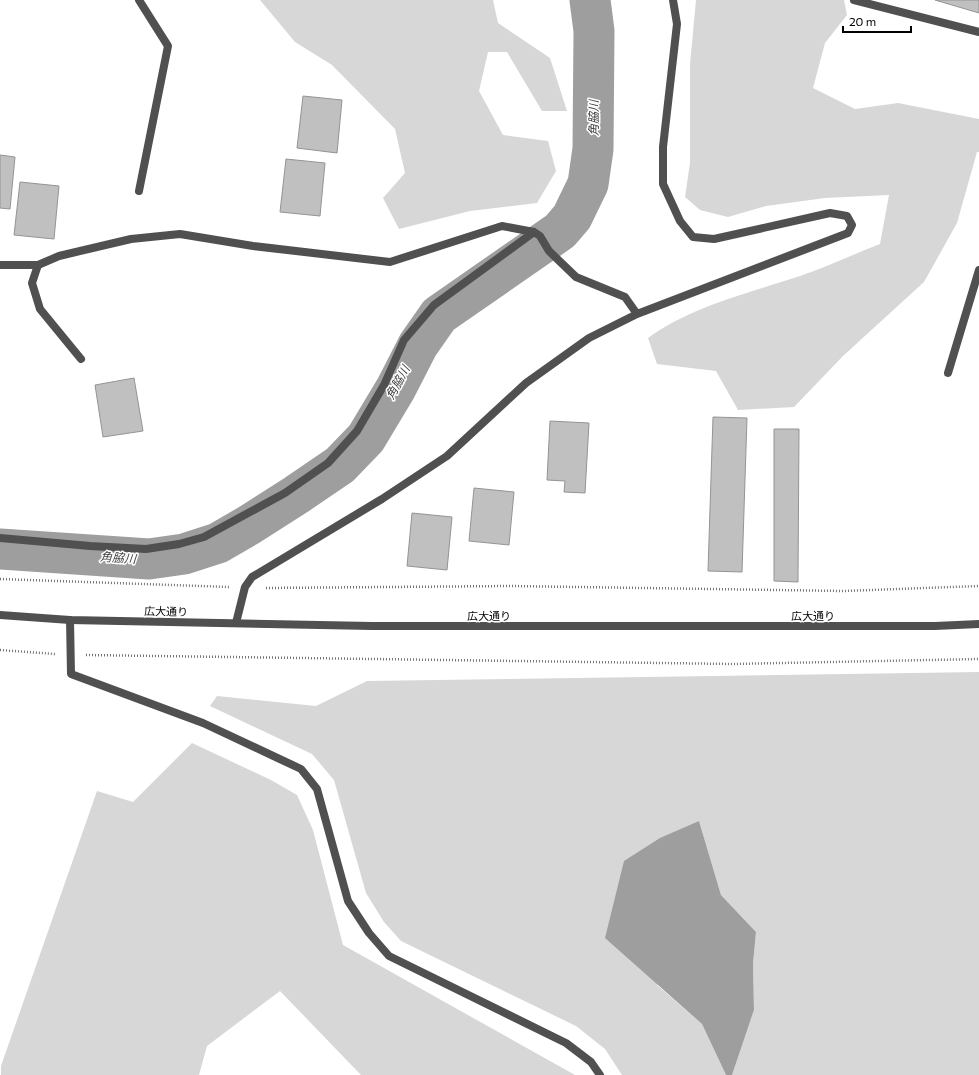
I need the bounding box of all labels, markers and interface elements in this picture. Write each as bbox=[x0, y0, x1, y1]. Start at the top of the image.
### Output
scale bar bbox=[843, 8, 911, 34]
text: 20 m bbox=[849, 14, 876, 28]
water label: 角脇川 bbox=[586, 98, 600, 136]
water label: 角脇川 bbox=[382, 361, 413, 401]
water label: 角脇川 bbox=[100, 549, 138, 565]
street label: 広大通り bbox=[144, 604, 188, 618]
street label: 広大通り bbox=[467, 609, 511, 622]
street label: 広大通り bbox=[791, 609, 835, 622]

